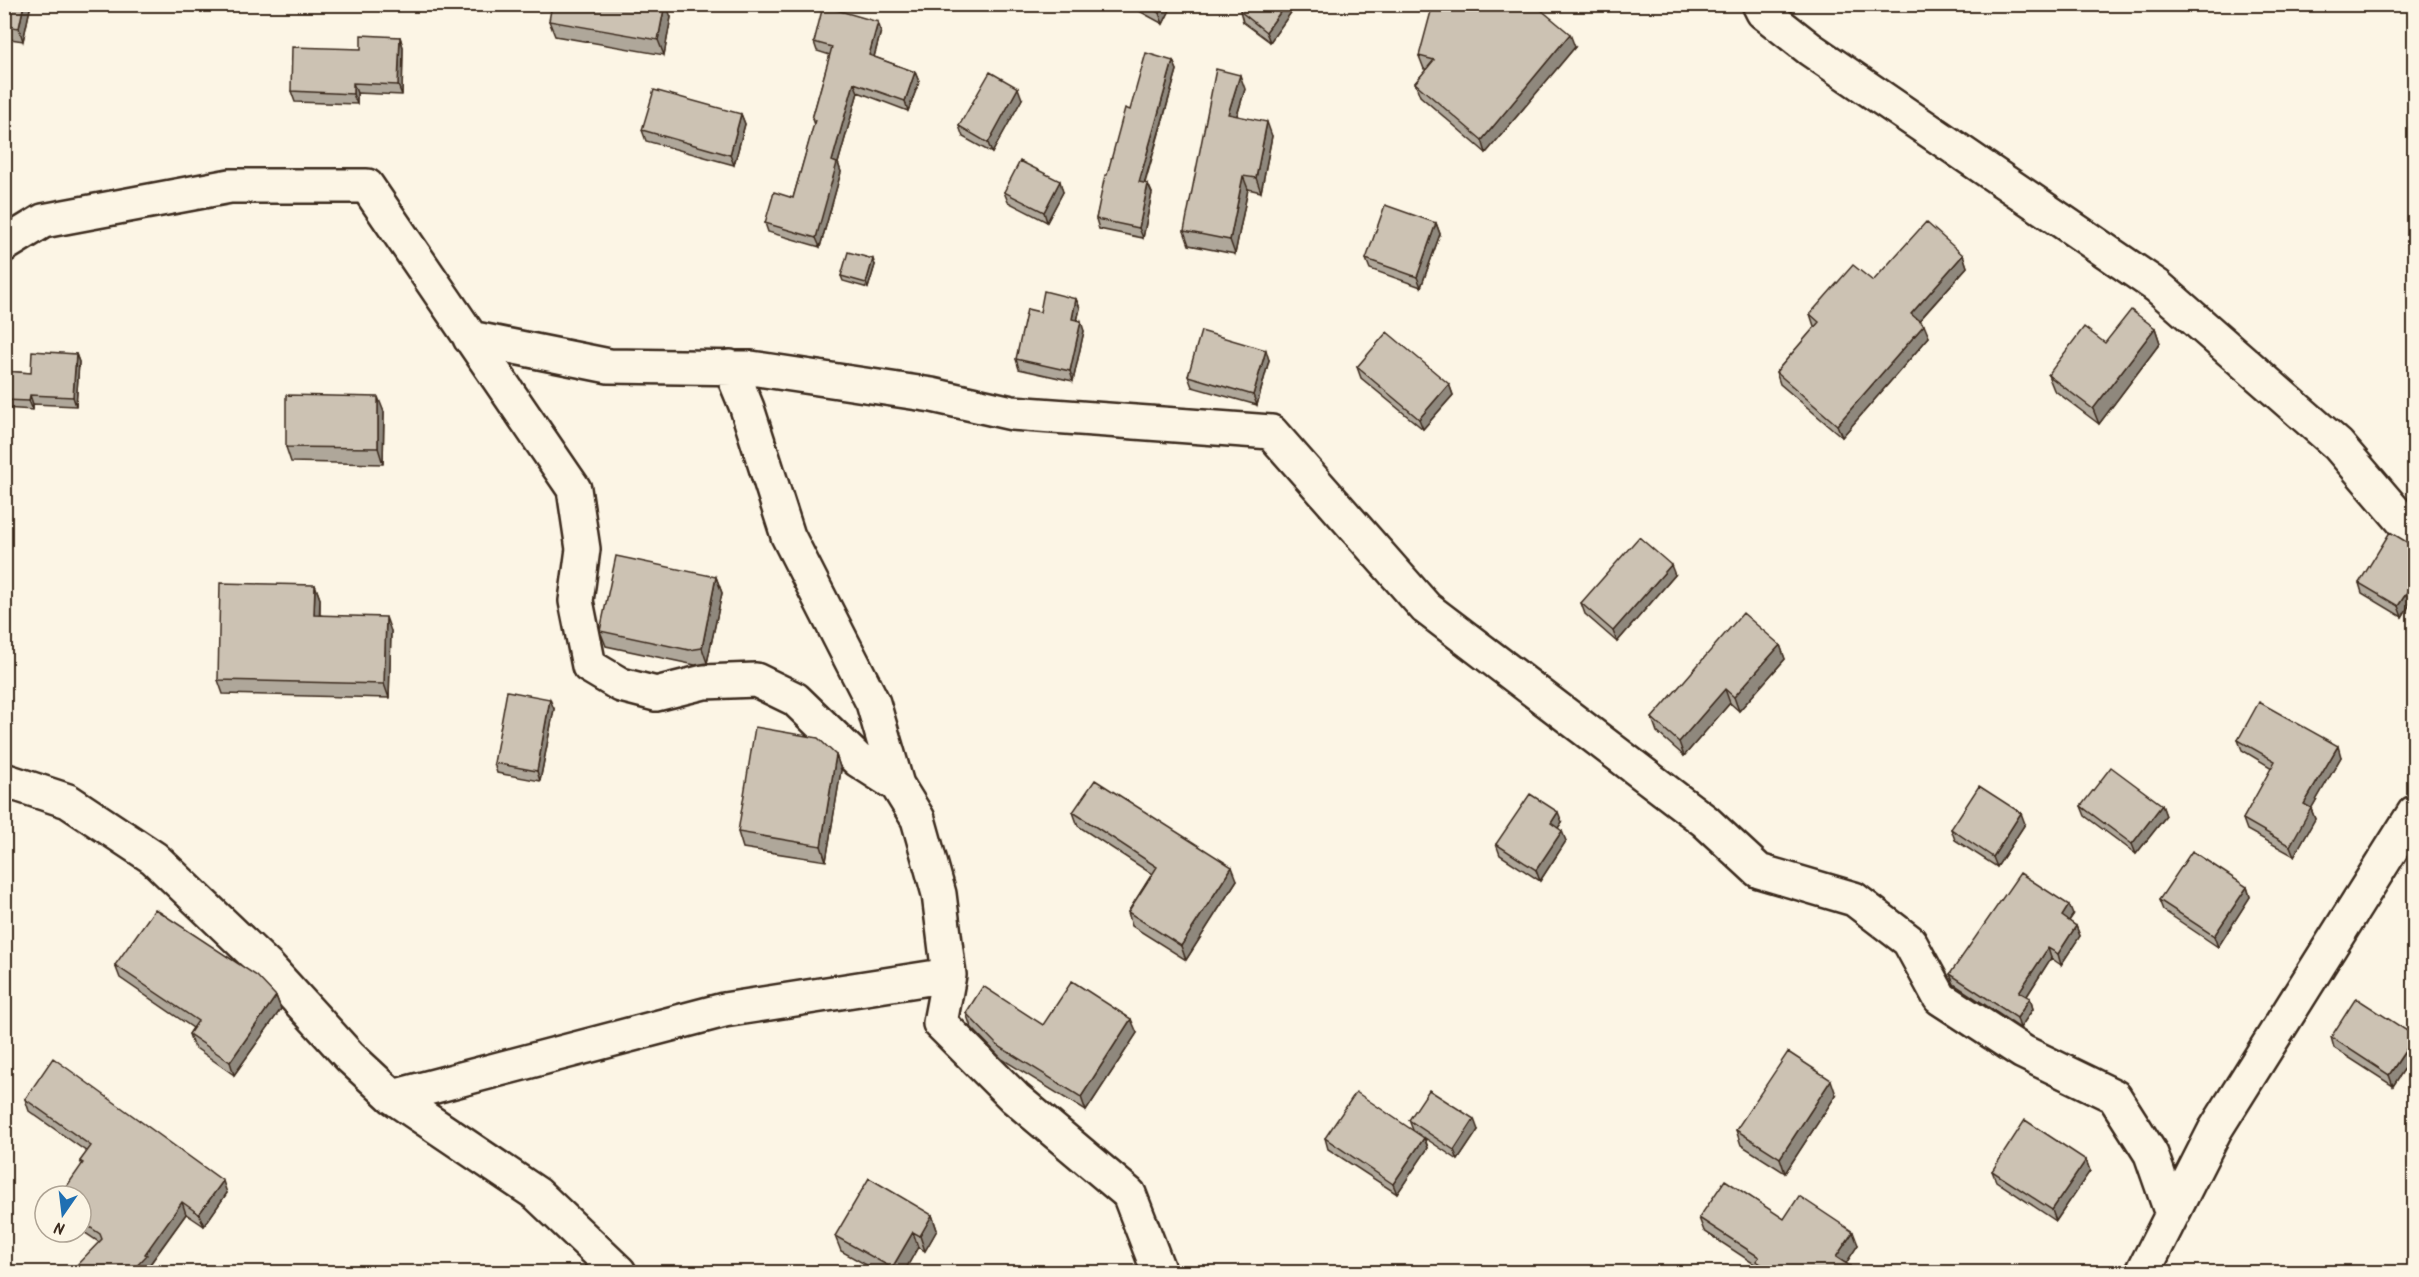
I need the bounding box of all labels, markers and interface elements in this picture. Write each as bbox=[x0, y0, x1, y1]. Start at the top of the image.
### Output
north arrow bbox=[33, 1184, 93, 1244]
text: N bbox=[52, 1214, 68, 1240]

